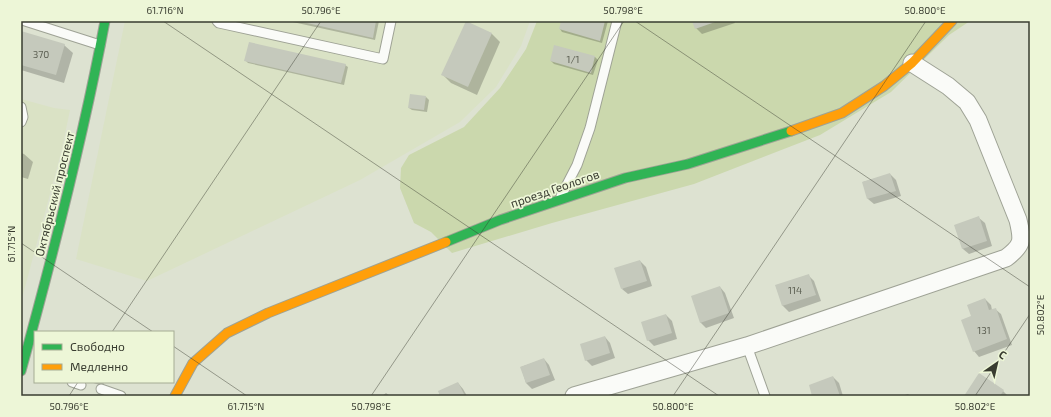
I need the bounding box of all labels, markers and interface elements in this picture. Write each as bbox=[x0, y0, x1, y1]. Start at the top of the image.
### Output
text: 61.716°N bbox=[146, 4, 184, 16]
text: 50.796°E bbox=[301, 4, 341, 16]
text: 50.798°E bbox=[603, 4, 643, 16]
text: 50.800°E bbox=[904, 4, 946, 16]
house number: 370 bbox=[33, 48, 49, 60]
house number: 1/1 bbox=[566, 53, 580, 65]
street label: Октябрьский проспект bbox=[32, 130, 76, 258]
street label: проезд Геологов bbox=[508, 166, 601, 210]
text: 61.715°N bbox=[5, 226, 17, 262]
house number: 114 bbox=[788, 284, 802, 296]
text: 50.802°E bbox=[1034, 294, 1046, 335]
house number: 131 bbox=[977, 324, 991, 336]
legend bbox=[34, 331, 174, 383]
text: Свободно bbox=[70, 339, 125, 353]
north arrow bbox=[977, 343, 1017, 383]
text: С bbox=[997, 347, 1010, 362]
text: Медленно bbox=[70, 359, 128, 373]
text: 50.796°E bbox=[49, 400, 89, 412]
text: 61.715°N bbox=[228, 400, 264, 412]
text: 50.798°E bbox=[351, 400, 391, 412]
text: 50.800°E bbox=[652, 400, 694, 412]
text: 50.802°E bbox=[955, 400, 996, 412]

